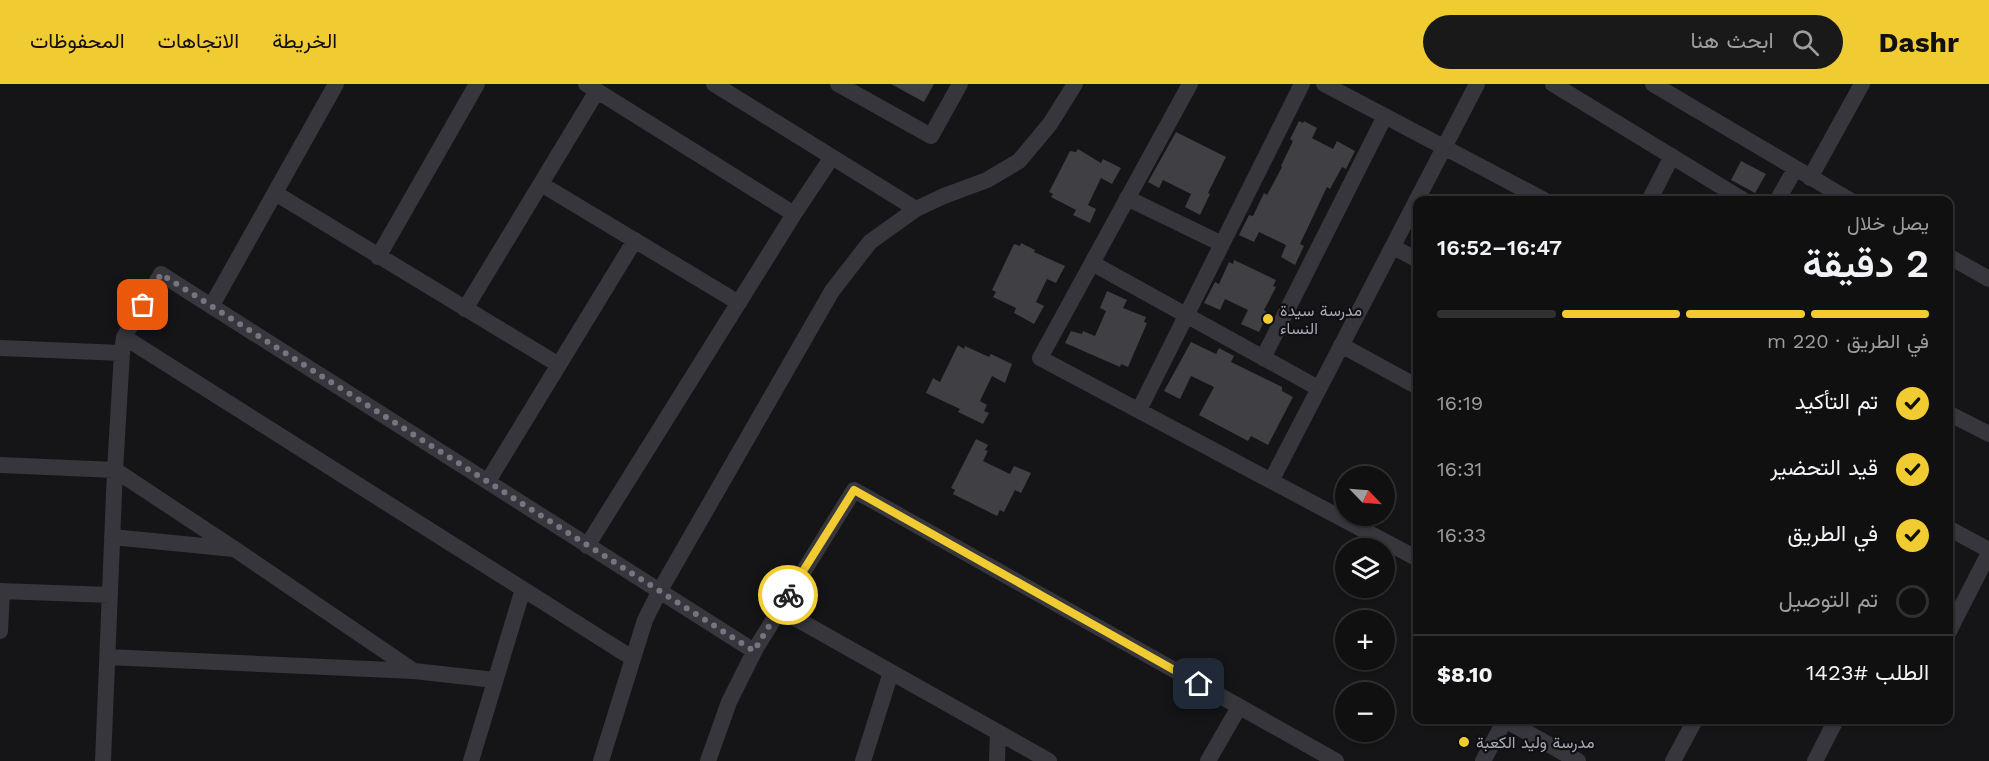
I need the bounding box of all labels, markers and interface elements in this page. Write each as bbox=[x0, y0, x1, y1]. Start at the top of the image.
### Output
search box bbox=[1423, 15, 1843, 69]
icon: search bbox=[1789, 26, 1822, 59]
text: Dashr bbox=[1879, 26, 1959, 59]
text: المحفوظات bbox=[30, 28, 125, 53]
text: الاتجاهات bbox=[158, 28, 239, 53]
text: الخريطة bbox=[272, 28, 337, 53]
text: ابحث هنا bbox=[1691, 28, 1774, 53]
text: يصل خلال bbox=[1847, 211, 1929, 235]
text: 16:47–16:52 bbox=[1437, 235, 1562, 260]
text: 2 دقيقة bbox=[1802, 241, 1929, 286]
pin bbox=[117, 279, 168, 330]
icon: bag bbox=[126, 288, 159, 321]
place label: مدرسة سيدة النساء bbox=[1280, 301, 1362, 338]
marker: مدرسة سيدة النساء bbox=[1261, 312, 1275, 326]
text: في الطريق · 220 m bbox=[1767, 329, 1929, 353]
icon: check bbox=[1896, 387, 1929, 420]
text: تم التأكيد bbox=[1795, 389, 1878, 414]
text: 16:19 bbox=[1437, 391, 1483, 415]
icon: check bbox=[1896, 453, 1929, 486]
text: قيد التحضير bbox=[1770, 455, 1878, 480]
text: 16:31 bbox=[1437, 457, 1482, 481]
north arrow bbox=[1335, 466, 1395, 526]
map controls bbox=[1335, 466, 1395, 742]
icon: check bbox=[1896, 519, 1929, 552]
text: في الطريق bbox=[1788, 521, 1878, 546]
text: 16:33 bbox=[1437, 523, 1486, 547]
button: layers bbox=[1335, 538, 1395, 598]
courier bbox=[758, 565, 818, 625]
icon: bike bbox=[772, 579, 805, 612]
text: تم التوصيل bbox=[1779, 587, 1878, 612]
button: + bbox=[1335, 610, 1395, 670]
pin bbox=[1173, 658, 1224, 709]
text: الطلب #1423 bbox=[1806, 660, 1929, 685]
text: $8.10 bbox=[1437, 662, 1493, 687]
icon: home bbox=[1182, 667, 1215, 700]
button: − bbox=[1335, 682, 1395, 742]
place label: مدرسة وليد الكعبة bbox=[1476, 733, 1595, 753]
marker: مدرسة وليد الكعبة bbox=[1457, 735, 1471, 749]

